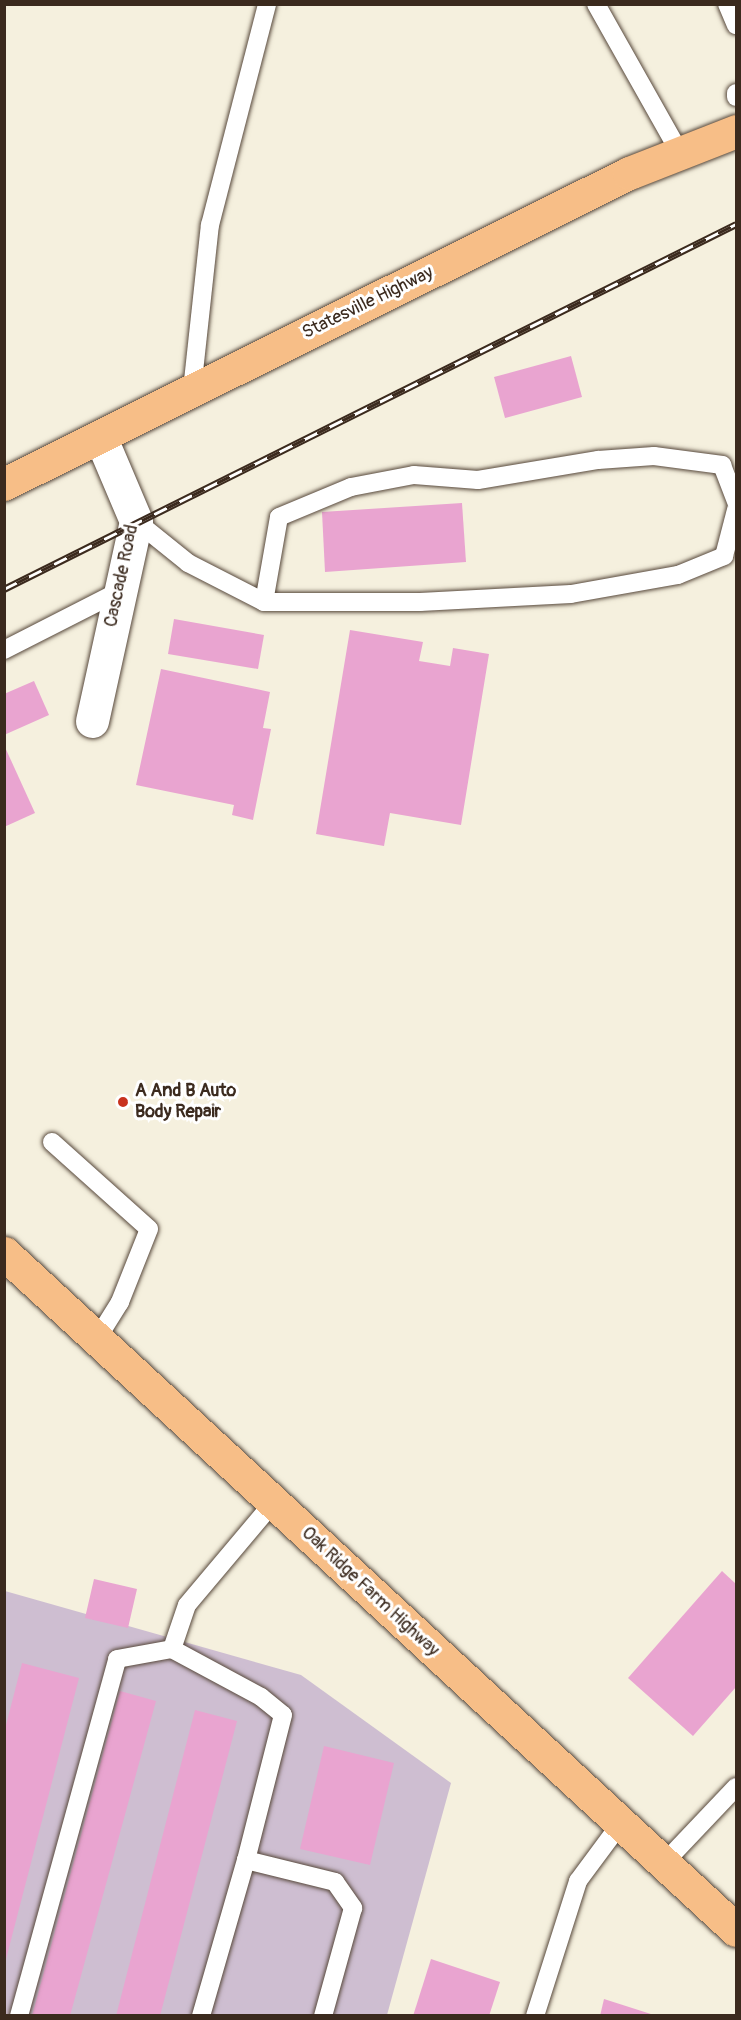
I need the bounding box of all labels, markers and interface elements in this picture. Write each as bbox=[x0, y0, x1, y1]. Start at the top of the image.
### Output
street label: Statesville Highway bbox=[299, 262, 437, 344]
street label: Cascade Road bbox=[101, 523, 143, 629]
place label: A And B Auto Body Repair bbox=[135, 1081, 236, 1124]
marker: A And B Auto Body Repair bbox=[116, 1095, 130, 1109]
street label: Oak Ridge Farm Highway bbox=[297, 1523, 443, 1661]

